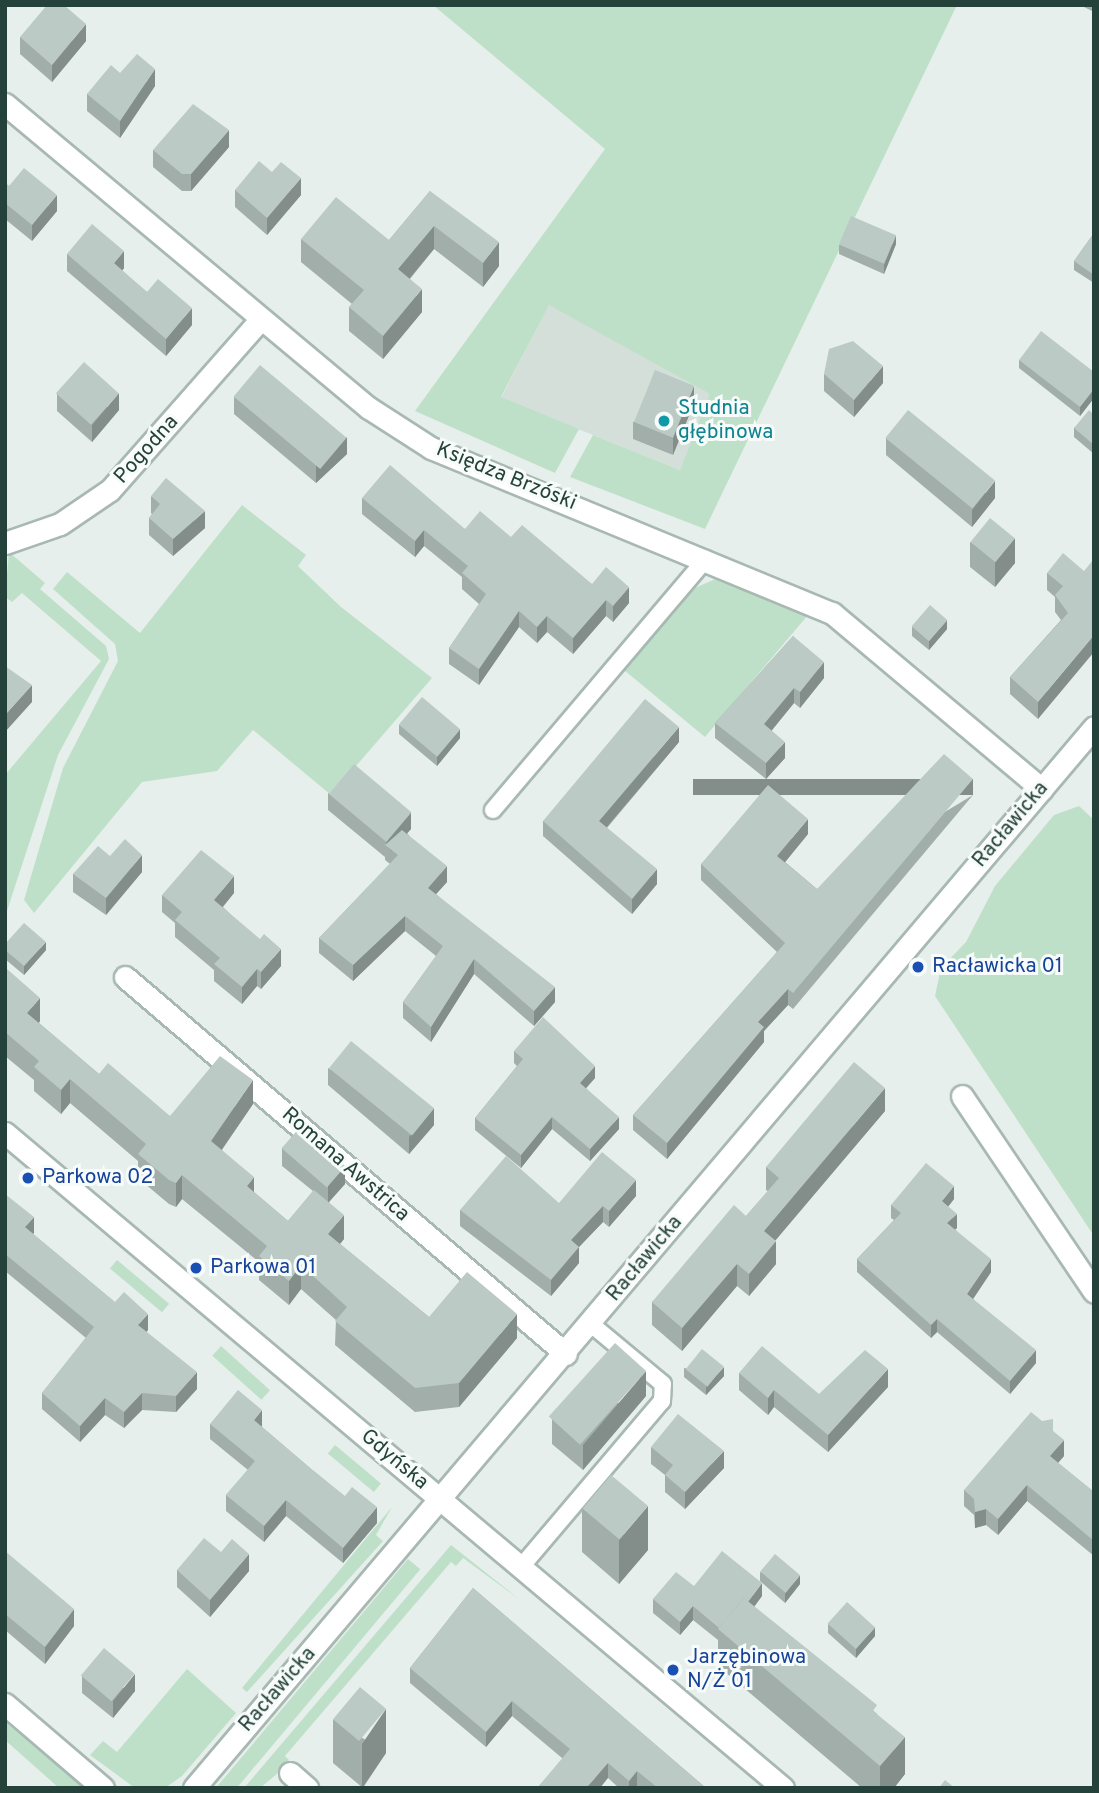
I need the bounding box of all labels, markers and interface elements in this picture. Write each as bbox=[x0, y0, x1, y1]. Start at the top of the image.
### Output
place label: Studnia głębinowa bbox=[678, 396, 773, 446]
street label: Pogodna bbox=[110, 410, 184, 490]
marker: Studnia głębinowa bbox=[656, 413, 672, 429]
street label: Księdza Brzóski bbox=[432, 437, 580, 517]
street label: Racławicka bbox=[968, 777, 1054, 873]
place label: Racławicka 01 bbox=[932, 954, 1063, 980]
marker: Racławicka 01 bbox=[910, 959, 926, 975]
street label: Romana Awstrica bbox=[276, 1102, 414, 1228]
place label: Parkowa 02 bbox=[42, 1165, 153, 1191]
marker: Parkowa 02 bbox=[20, 1170, 36, 1186]
street label: Racławicka bbox=[602, 1211, 688, 1307]
place label: Parkowa 01 bbox=[210, 1255, 316, 1281]
marker: Parkowa 01 bbox=[188, 1260, 204, 1276]
street label: Gdyńska bbox=[355, 1424, 433, 1496]
street label: Racławicka bbox=[234, 1642, 322, 1738]
place label: Jarzębinowa N/Ż 01 bbox=[687, 1645, 806, 1695]
marker: Jarzębinowa N/Ż 01 bbox=[665, 1662, 681, 1678]

